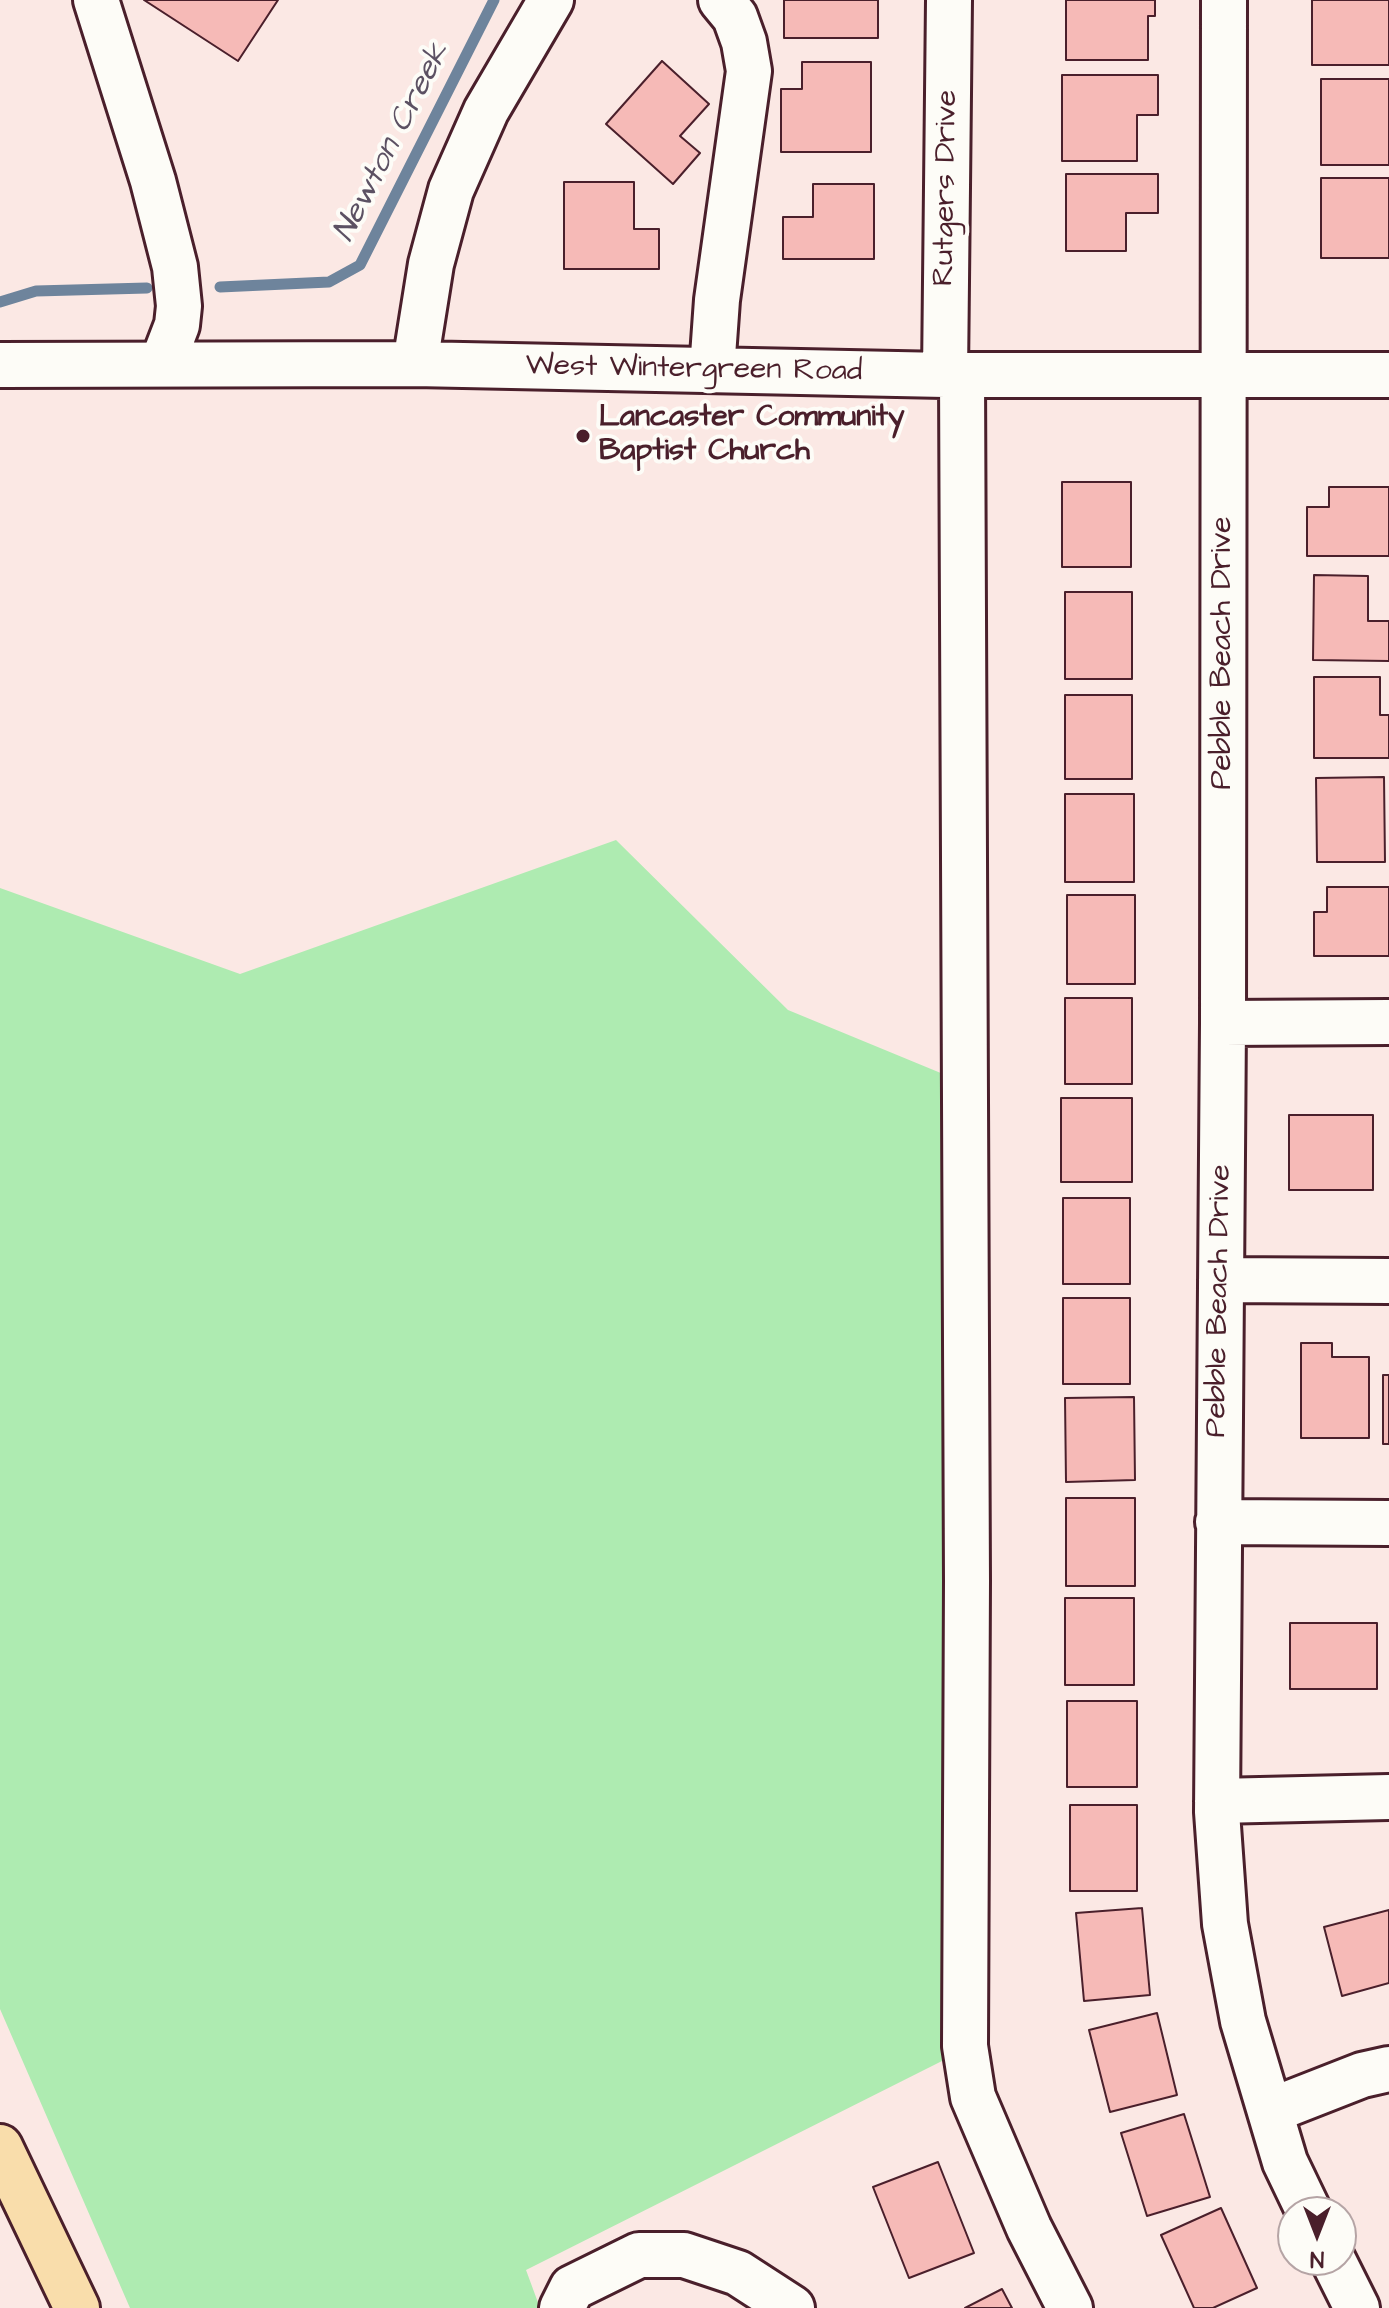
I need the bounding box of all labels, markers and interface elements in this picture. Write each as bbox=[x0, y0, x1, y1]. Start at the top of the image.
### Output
water label: Newton Creek bbox=[326, 37, 460, 249]
street label: Rutgers Drive bbox=[927, 89, 967, 287]
street label: West Wintergreen Road bbox=[525, 349, 863, 391]
place label: Lancaster Community Baptist Church bbox=[599, 401, 904, 472]
marker: Lancaster Community Baptist Church bbox=[574, 427, 592, 445]
street label: Pebble Beach Drive bbox=[1206, 516, 1242, 790]
street label: Pebble Beach Drive bbox=[1200, 1164, 1240, 1438]
north arrow bbox=[1277, 2196, 1357, 2276]
text: N bbox=[1310, 2243, 1324, 2274]

